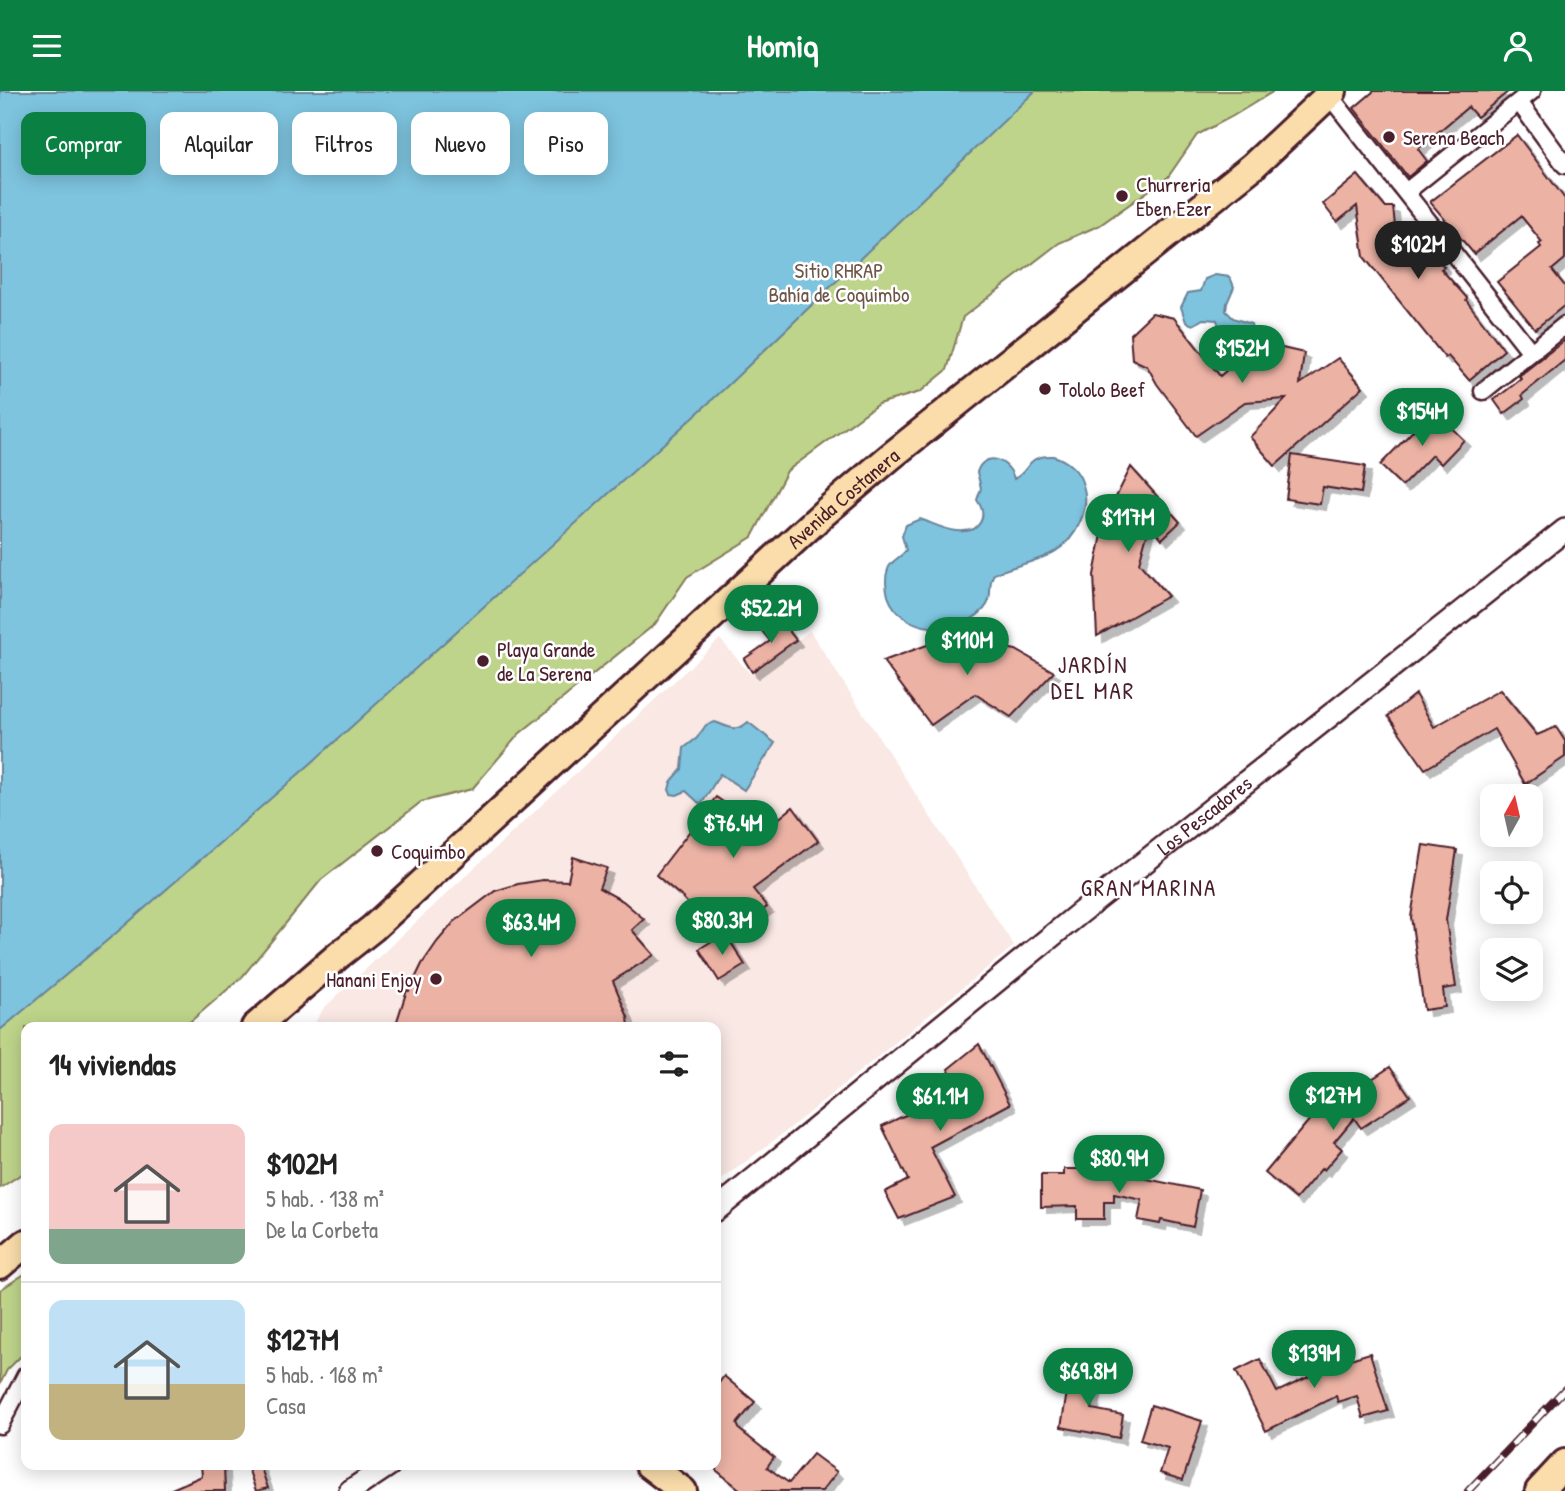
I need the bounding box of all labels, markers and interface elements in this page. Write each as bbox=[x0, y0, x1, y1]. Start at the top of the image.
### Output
text: Homiq bbox=[747, 24, 818, 67]
icon: menu bbox=[28, 27, 66, 65]
icon: person bbox=[1499, 27, 1537, 65]
chip: Comprar bbox=[21, 112, 146, 175]
chip: Alquilar bbox=[160, 112, 278, 175]
chip: Filtros bbox=[292, 112, 397, 175]
chip: Nuevo bbox=[411, 112, 510, 175]
chip: Piso bbox=[524, 112, 608, 175]
place label: Serena Beach bbox=[1403, 123, 1504, 152]
marker: Serena Beach bbox=[1381, 129, 1397, 145]
place label: Churreria Eben Ezer bbox=[1136, 170, 1211, 223]
marker: Churreria Eben Ezer bbox=[1114, 188, 1130, 204]
pin: $102M bbox=[1369, 221, 1467, 281]
text: $102M bbox=[1391, 228, 1445, 259]
park label: Sitio RHRAP Bahía de Coquimbo bbox=[768, 256, 910, 309]
pin: $152M bbox=[1193, 325, 1291, 385]
text: $152M bbox=[1215, 332, 1269, 363]
place label: Tololo Beef bbox=[1059, 375, 1146, 404]
marker: Tololo Beef bbox=[1037, 381, 1053, 397]
pin: $154M bbox=[1373, 389, 1471, 448]
text: $154M bbox=[1396, 395, 1448, 426]
street label: Avenida Costanera bbox=[780, 441, 905, 555]
pin: $117M bbox=[1079, 495, 1177, 554]
text: $117M bbox=[1101, 501, 1155, 532]
pin: $52.2M bbox=[714, 585, 828, 645]
text: $52.2M bbox=[740, 592, 802, 623]
pin: $110M bbox=[918, 617, 1016, 677]
text: $110M bbox=[941, 624, 993, 655]
place label: Playa Grande de La Serena bbox=[497, 635, 595, 688]
district label: JARDÍN DEL MAR bbox=[1051, 649, 1135, 706]
marker: Playa Grande de La Serena bbox=[475, 653, 491, 669]
street label: Los Pescadores bbox=[1151, 768, 1258, 861]
north arrow bbox=[1480, 784, 1544, 847]
map controls bbox=[1480, 784, 1543, 1001]
pin: $76.4M bbox=[676, 801, 790, 860]
text: $76.4M bbox=[703, 807, 763, 838]
place label: Coquimbo bbox=[391, 837, 465, 866]
marker: Coquimbo bbox=[369, 843, 385, 859]
button: locate bbox=[1480, 861, 1543, 924]
district label: GRAN MARINA bbox=[1081, 872, 1217, 903]
pin: $80.3M bbox=[665, 897, 779, 957]
pin: $63.4M bbox=[474, 899, 588, 959]
text: $80.3M bbox=[692, 904, 752, 935]
text: $63.4M bbox=[502, 906, 560, 937]
button: layers bbox=[1480, 938, 1543, 1001]
place label: Hanani Enjoy bbox=[326, 965, 422, 994]
marker: Hanani Enjoy bbox=[428, 971, 444, 987]
text: 14 viviendas bbox=[49, 1044, 176, 1084]
icon: filters bbox=[655, 1045, 693, 1083]
pin: $61.1M bbox=[883, 1073, 997, 1133]
pin: $127M bbox=[1284, 1073, 1382, 1132]
text: $127M bbox=[1305, 1079, 1361, 1110]
text: $61.1M bbox=[912, 1080, 968, 1111]
pin: $80.9M bbox=[1062, 1135, 1176, 1195]
text: $80.9M bbox=[1090, 1142, 1148, 1173]
text: $102M bbox=[266, 1143, 337, 1183]
icon: home bbox=[105, 1152, 189, 1236]
text: 5 hab. · 138 m² bbox=[266, 1183, 384, 1214]
text: De la Corbeta bbox=[266, 1214, 378, 1245]
text: $127M bbox=[266, 1319, 339, 1359]
icon: home bbox=[105, 1328, 189, 1412]
pin: $139M bbox=[1265, 1331, 1363, 1390]
text: $139M bbox=[1288, 1337, 1340, 1368]
pin: $69.8M bbox=[1031, 1349, 1145, 1408]
text: $69.8M bbox=[1059, 1355, 1117, 1386]
text: 5 hab. · 168 m² bbox=[266, 1359, 383, 1390]
text: Casa bbox=[266, 1390, 306, 1421]

